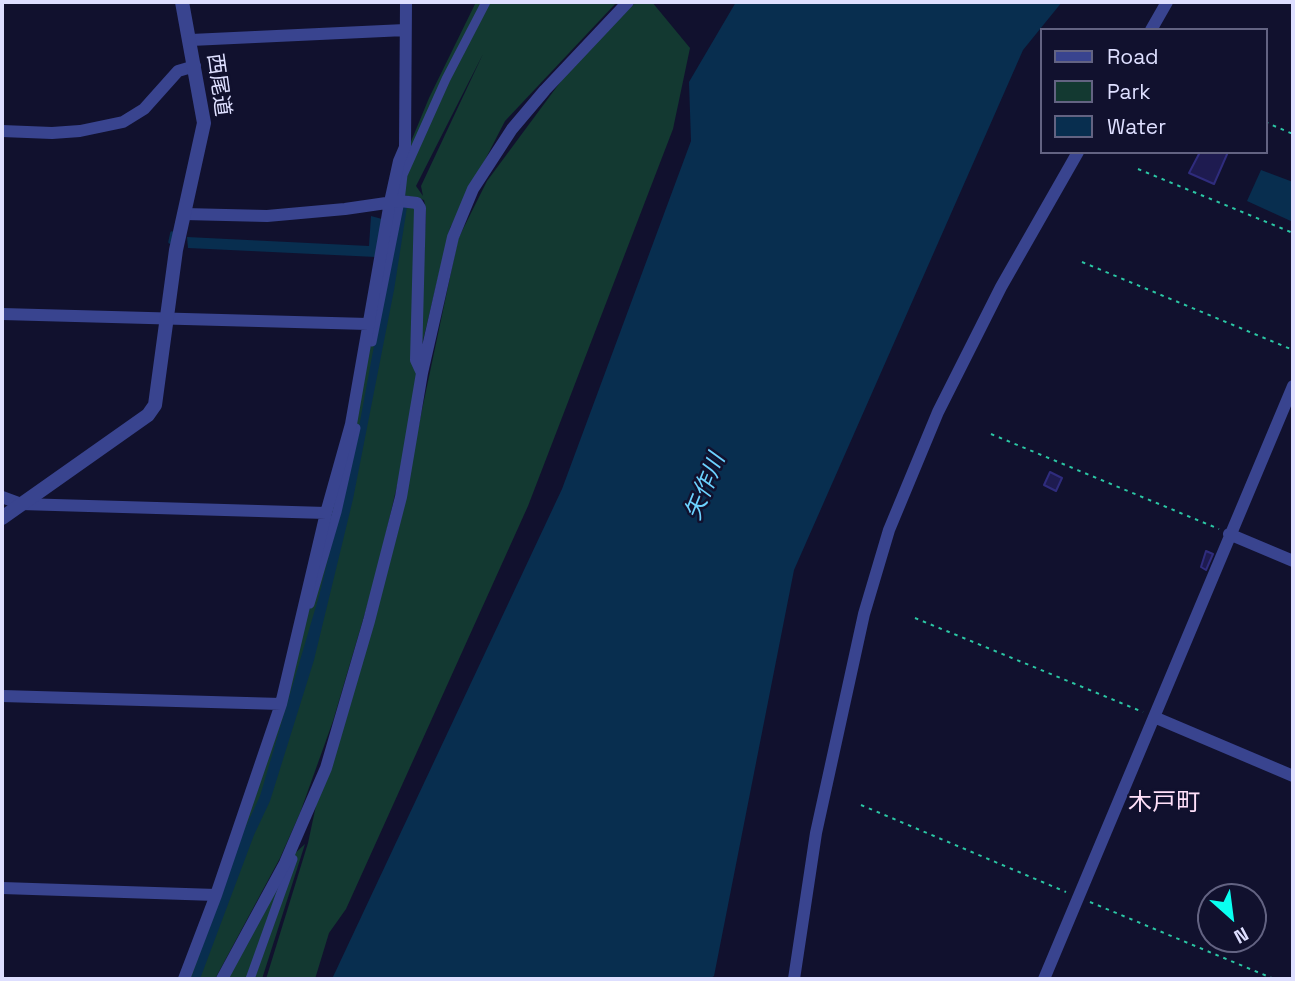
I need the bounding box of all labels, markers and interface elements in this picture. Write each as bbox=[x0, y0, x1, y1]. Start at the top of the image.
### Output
legend bbox=[1040, 28, 1267, 154]
text: Road bbox=[1107, 43, 1159, 70]
street label: 西尾道 bbox=[201, 52, 235, 118]
text: Park bbox=[1107, 78, 1151, 105]
text: Water bbox=[1107, 113, 1166, 140]
water label: 矢作川 bbox=[680, 450, 732, 524]
district label: 木戸町 bbox=[1128, 789, 1200, 817]
north arrow bbox=[1197, 883, 1267, 953]
text: N bbox=[1230, 921, 1253, 949]

